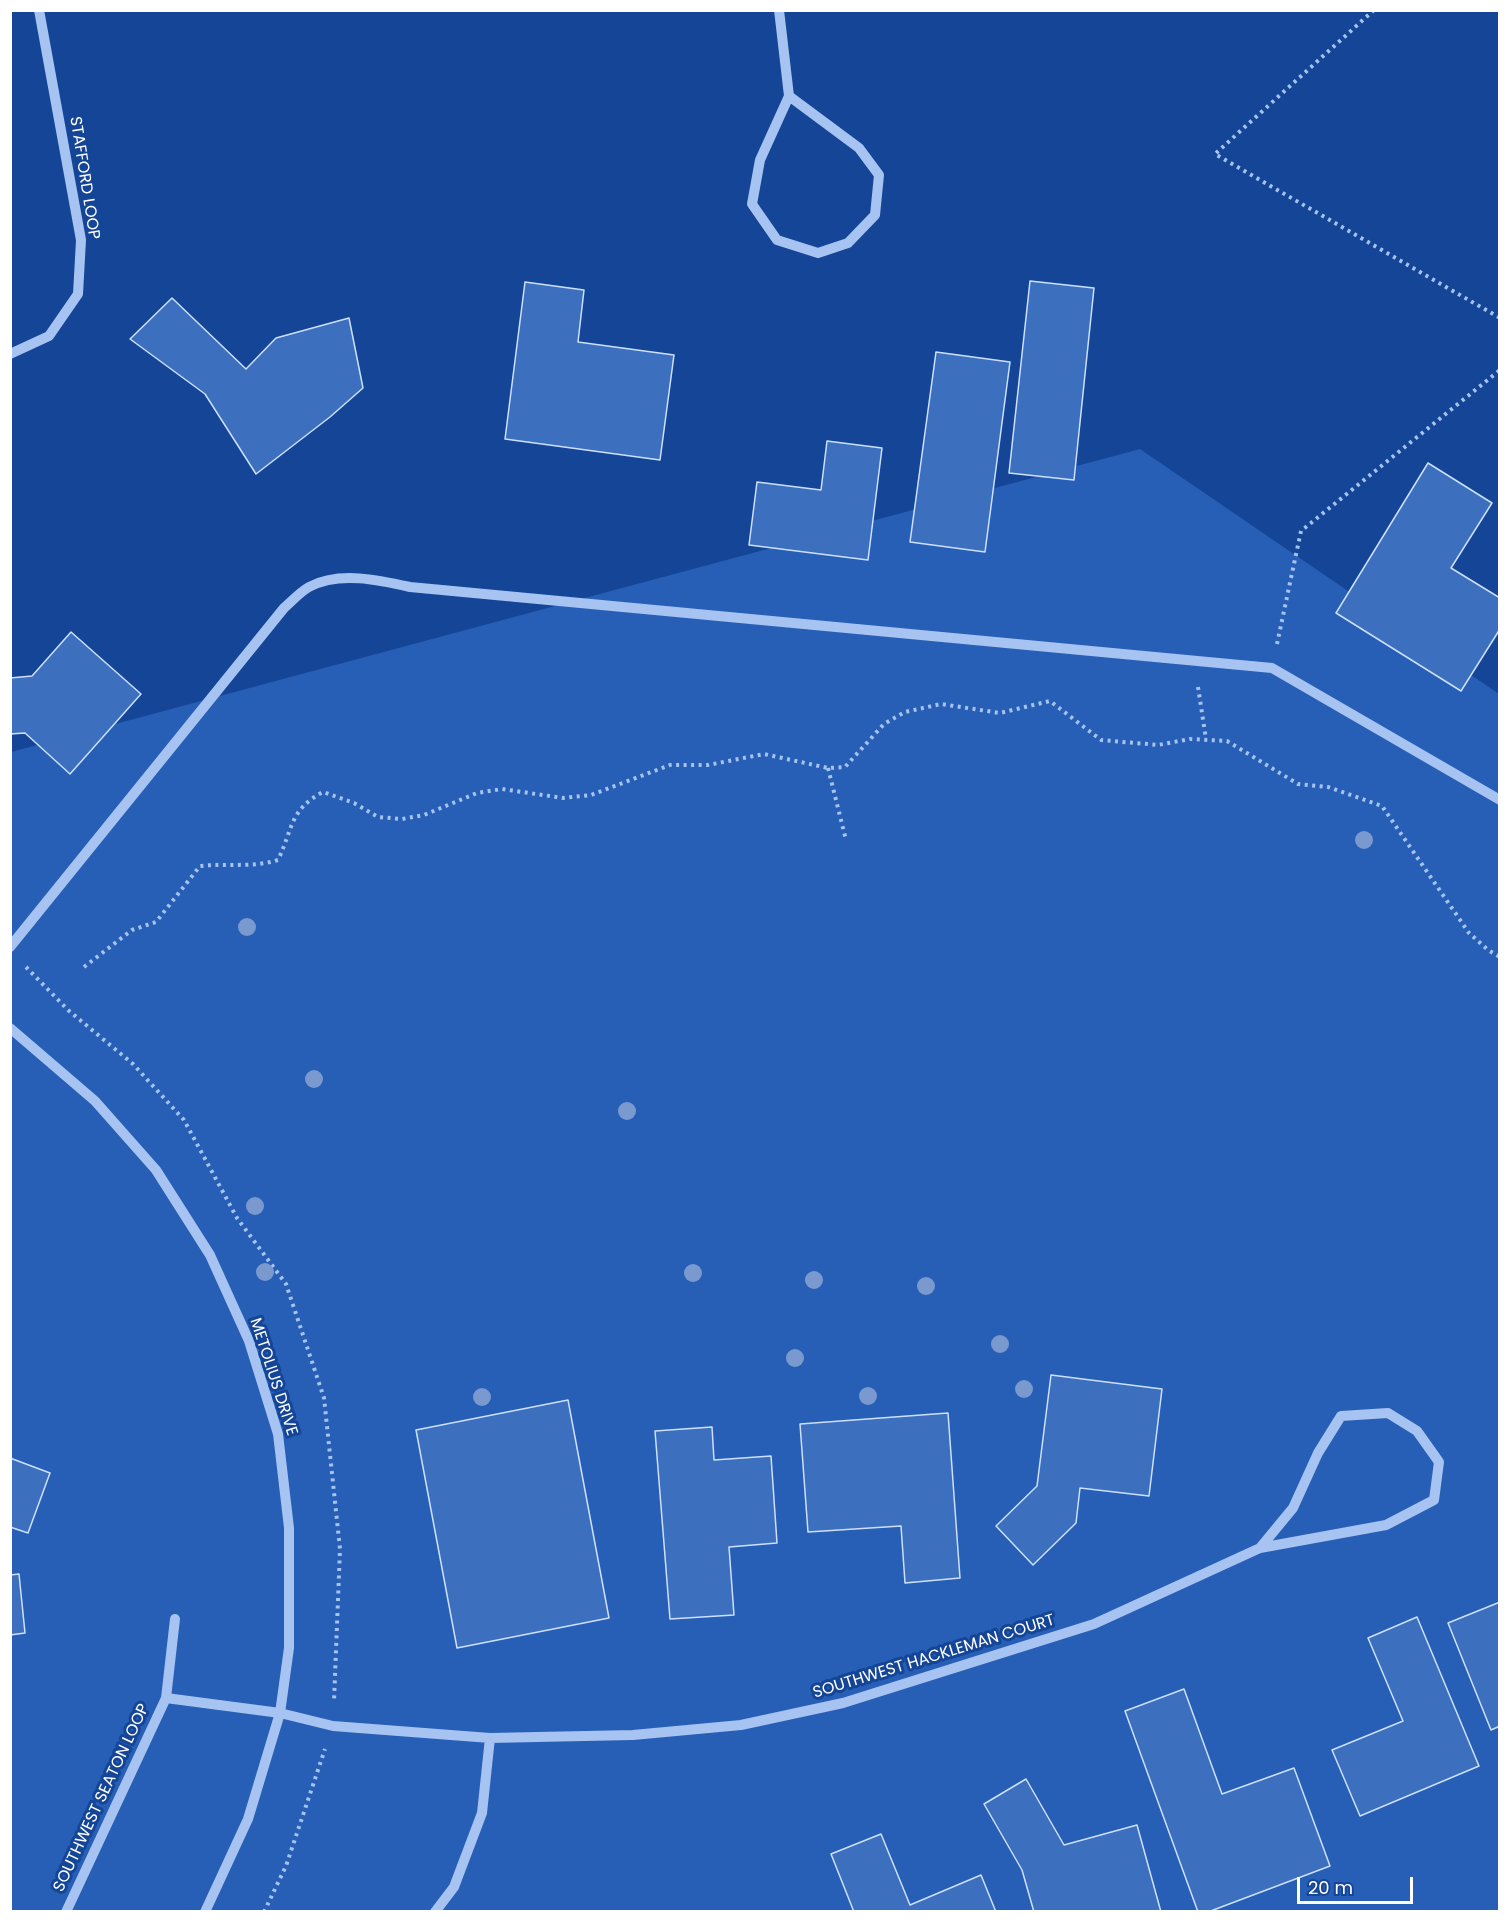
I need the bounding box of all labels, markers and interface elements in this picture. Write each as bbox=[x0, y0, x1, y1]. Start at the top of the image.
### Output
street label: STAFFORD LOOP bbox=[65, 115, 103, 241]
street label: METOLIUS DRIVE bbox=[245, 1316, 301, 1438]
street label: SOUTHWEST HACKLEMAN COURT bbox=[811, 1611, 1057, 1703]
street label: SOUTHWEST SEATON LOOP bbox=[50, 1701, 154, 1895]
scale bar bbox=[1300, 1865, 1416, 1903]
text: 20 m bbox=[1308, 1875, 1353, 1900]

